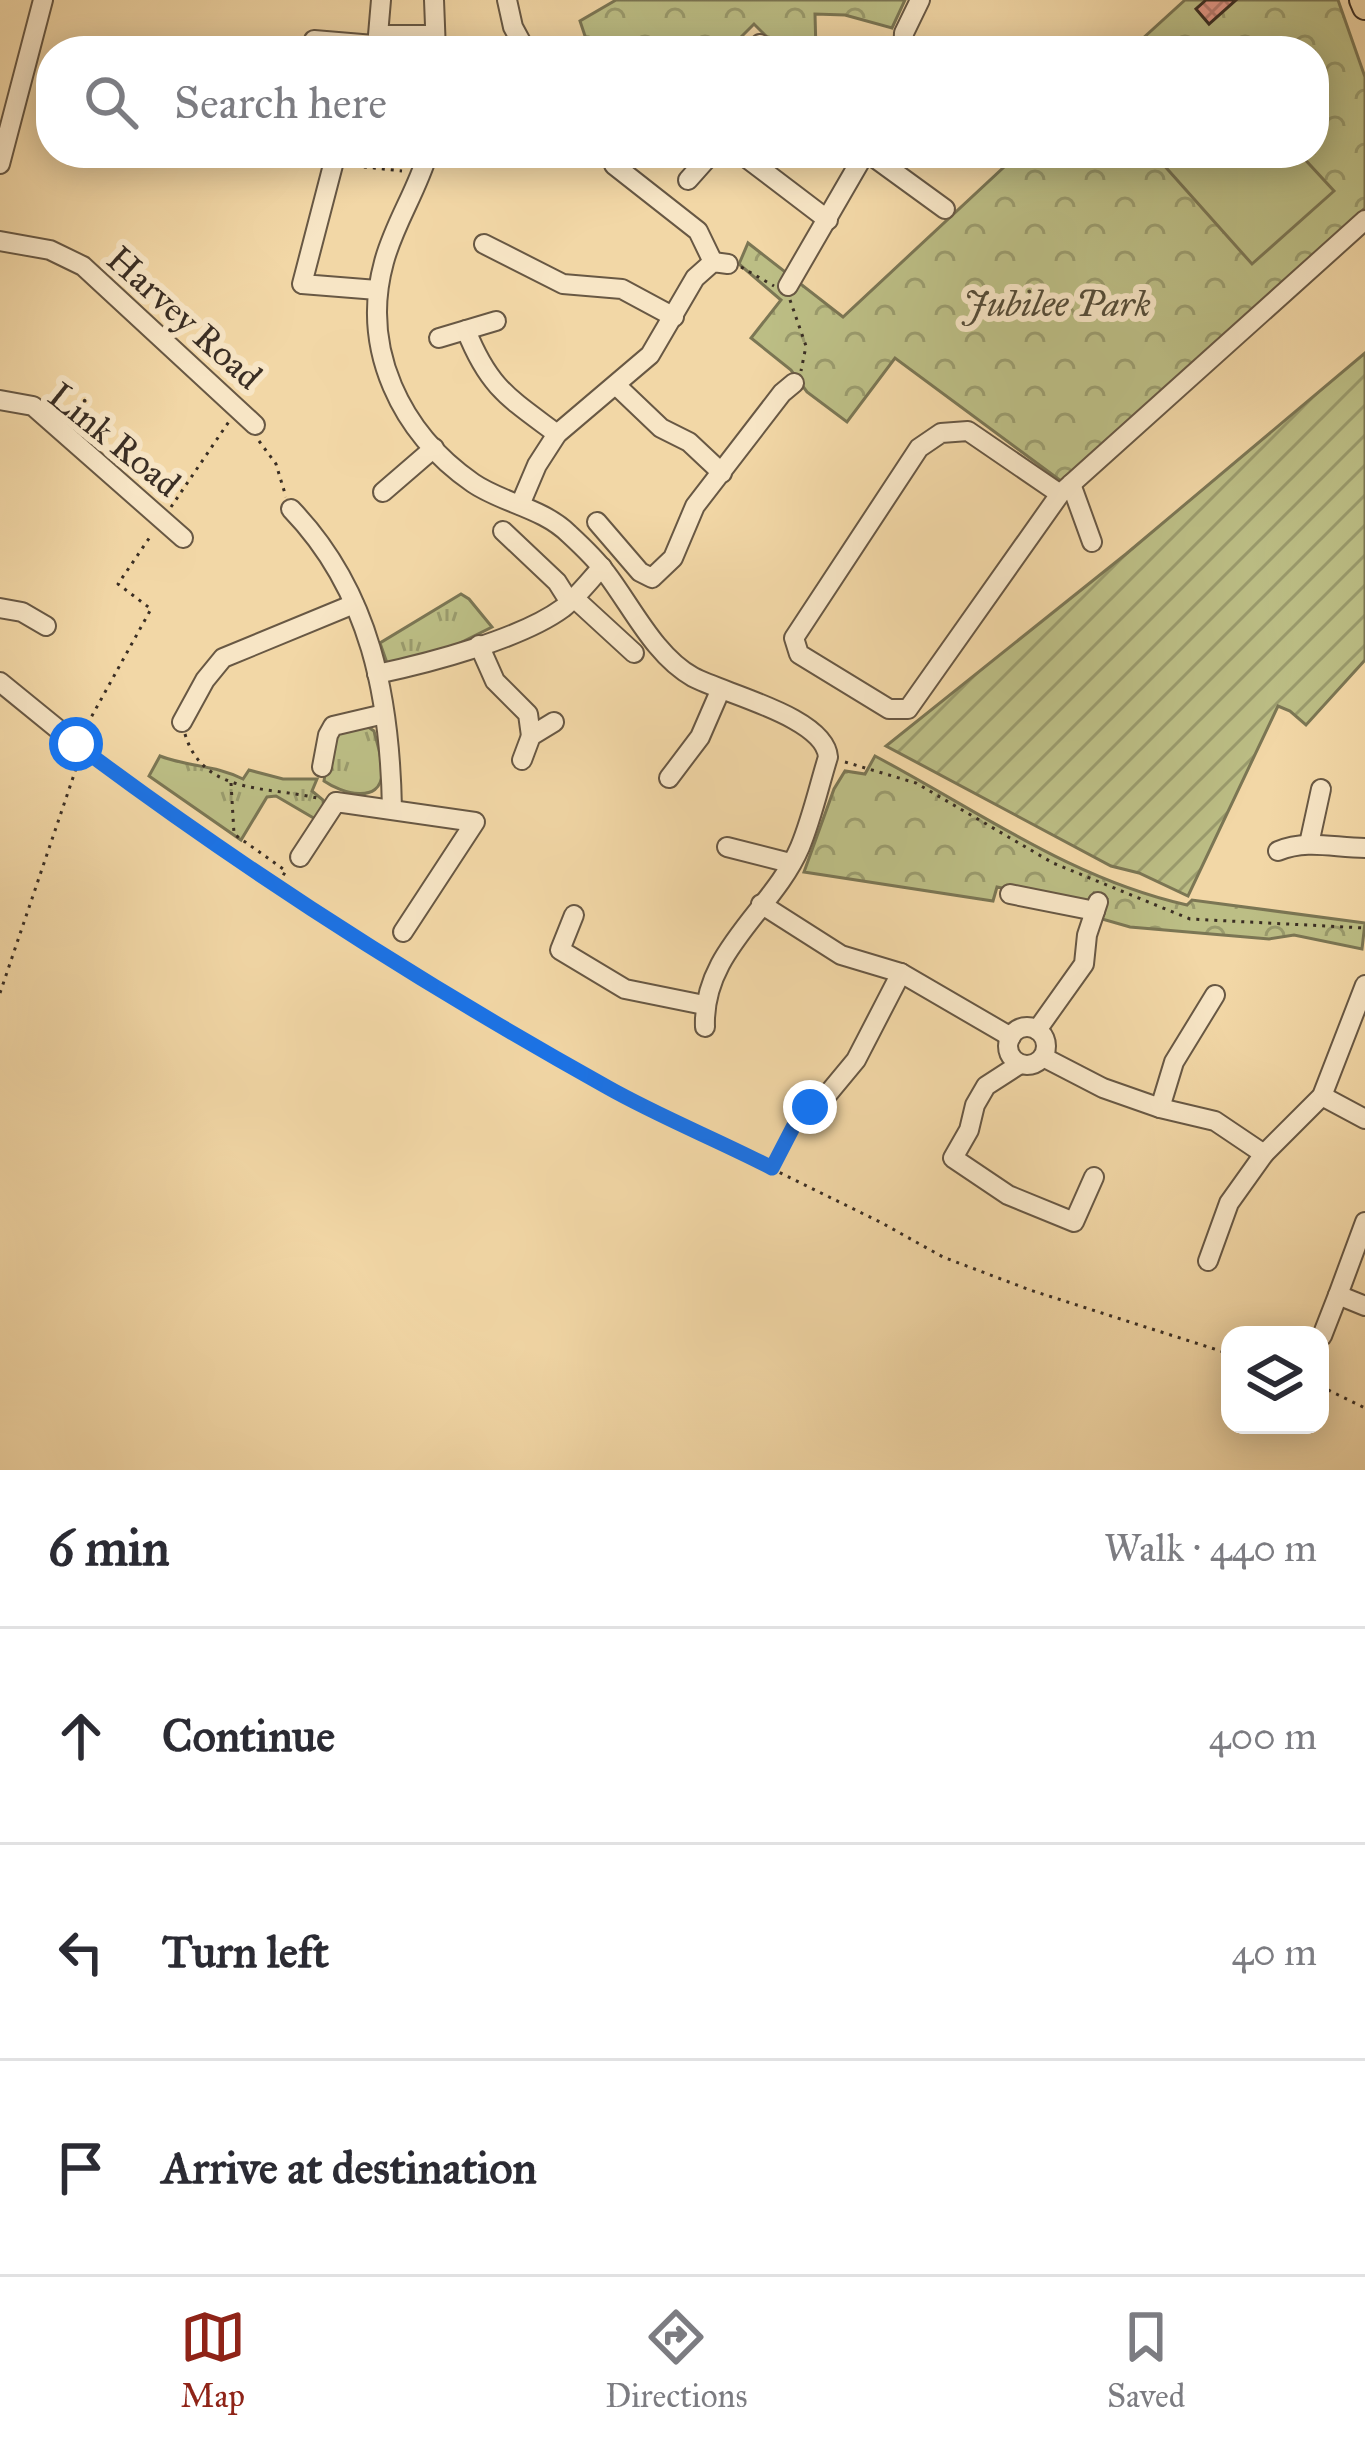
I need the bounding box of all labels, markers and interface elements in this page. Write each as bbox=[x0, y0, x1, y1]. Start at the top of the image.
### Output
search box bbox=[36, 36, 1329, 168]
icon: search bbox=[78, 69, 144, 135]
text: Search here bbox=[174, 75, 387, 130]
street label: Harvey Road bbox=[98, 237, 271, 399]
park label: Jubilee Park bbox=[961, 282, 1151, 326]
street label: Link Road bbox=[39, 373, 189, 506]
route start bbox=[49, 717, 103, 771]
route end bbox=[783, 1080, 837, 1134]
map controls bbox=[1221, 1326, 1329, 1434]
button: layers bbox=[1221, 1326, 1329, 1434]
text: 6 min bbox=[48, 1517, 170, 1579]
text: Walk · 440 m bbox=[1104, 1524, 1317, 1572]
icon: ahead bbox=[48, 1703, 114, 1769]
text: Continue bbox=[162, 1708, 335, 1763]
text: 400 m bbox=[1209, 1712, 1317, 1760]
icon: left bbox=[48, 1919, 114, 1985]
text: Turn left bbox=[162, 1924, 329, 1979]
text: 40 m bbox=[1231, 1928, 1317, 1976]
icon: arrive bbox=[48, 2135, 114, 2201]
text: Arrive at destination bbox=[162, 2140, 537, 2195]
tab: Map bbox=[180, 2304, 246, 2416]
tab: Directions bbox=[605, 2304, 747, 2416]
tab: Saved bbox=[1107, 2304, 1185, 2416]

